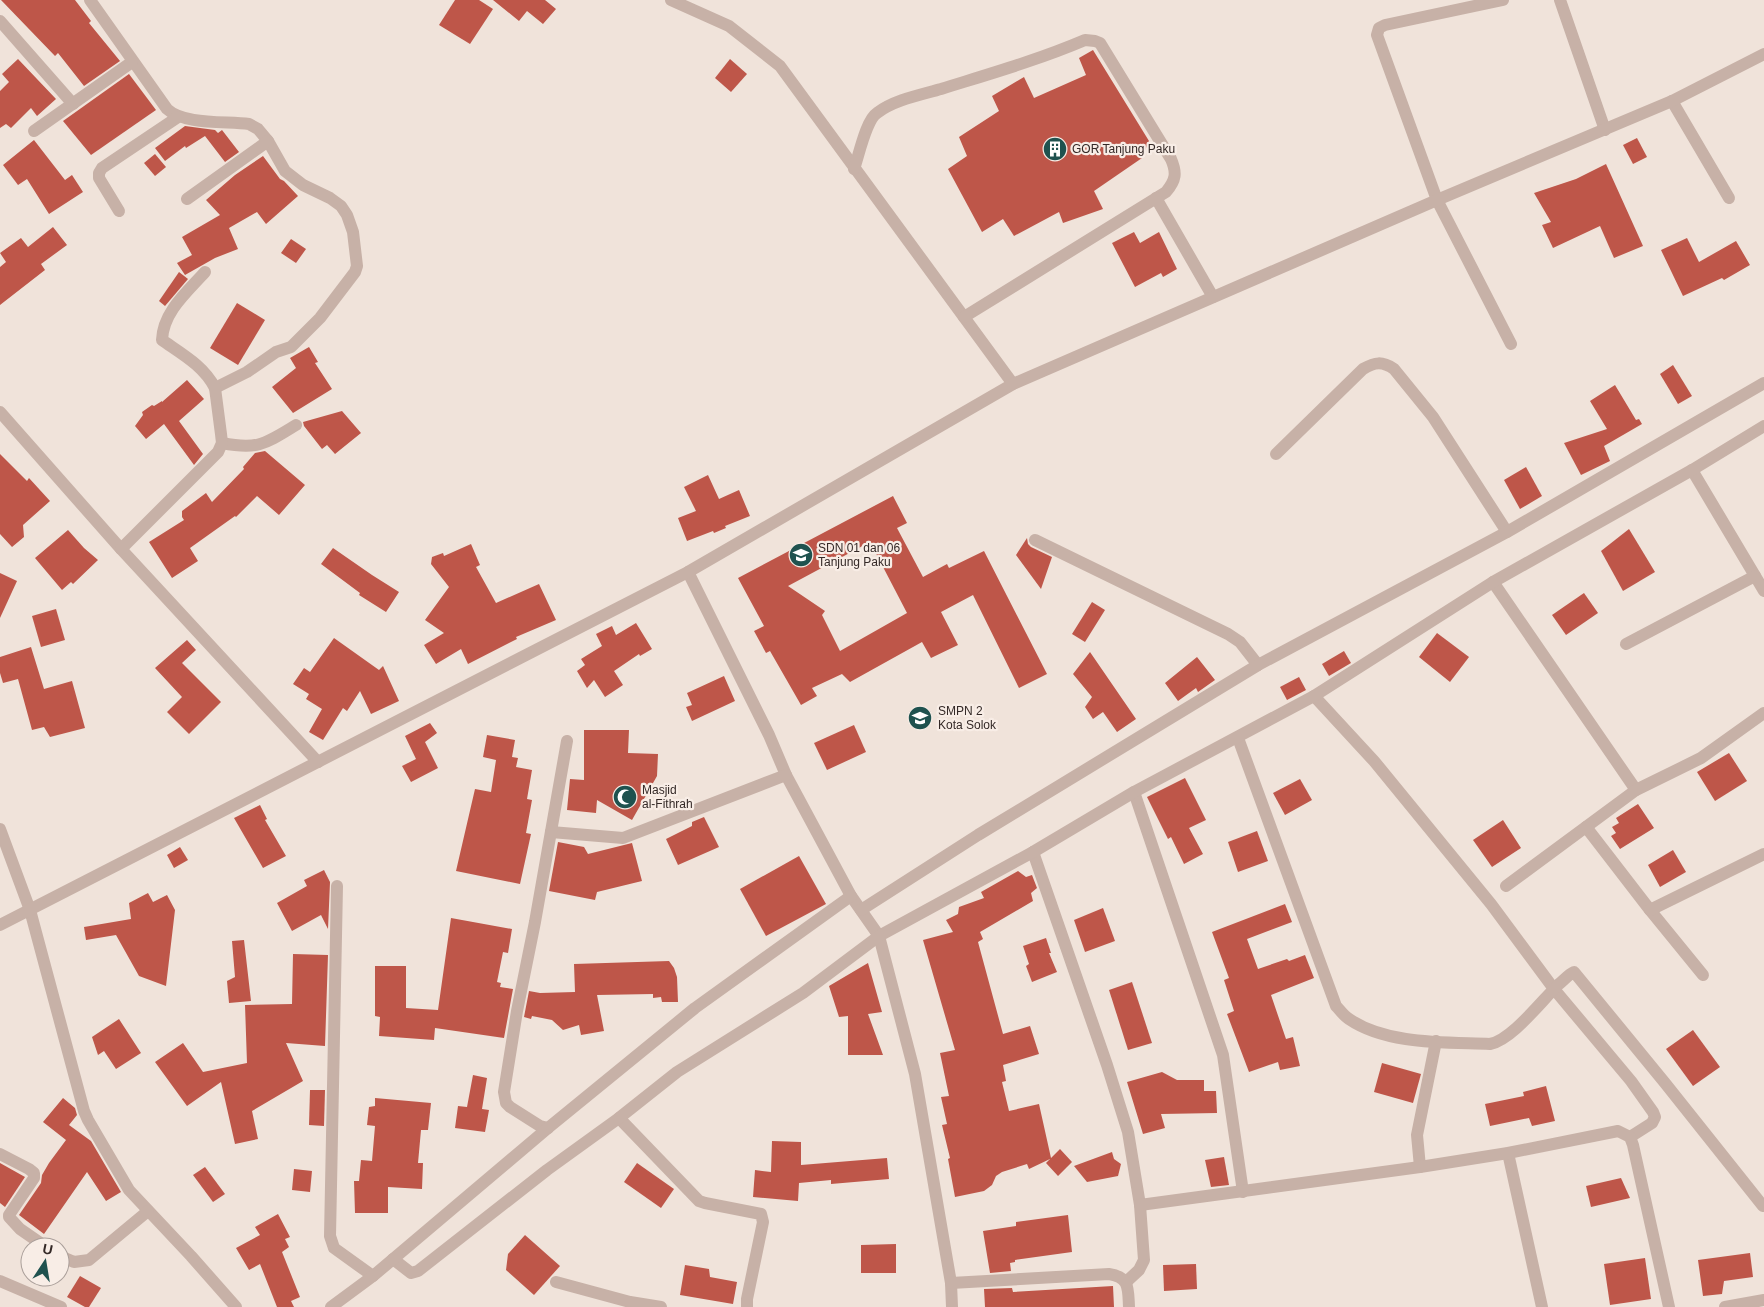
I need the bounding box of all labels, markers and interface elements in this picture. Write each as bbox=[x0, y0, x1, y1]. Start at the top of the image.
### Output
building icon: GOR Tanjung Paku bbox=[1042, 136, 1068, 162]
place label: GOR Tanjung Paku bbox=[1072, 142, 1175, 156]
place label: SDN 01 dan 06 Tanjung Paku bbox=[818, 541, 900, 569]
school or university icon: SDN 01 dan 06 Tanjung Paku bbox=[788, 542, 814, 568]
place label: SMPN 2 Kota Solok bbox=[938, 704, 997, 732]
school or university icon: SMPN 2 Kota Solok bbox=[907, 705, 933, 731]
place label: Masjid al-Fithrah bbox=[642, 783, 693, 811]
mosque icon: Masjid al-Fithrah bbox=[612, 784, 638, 810]
north arrow bbox=[20, 1237, 70, 1287]
text: U bbox=[41, 1240, 54, 1258]

